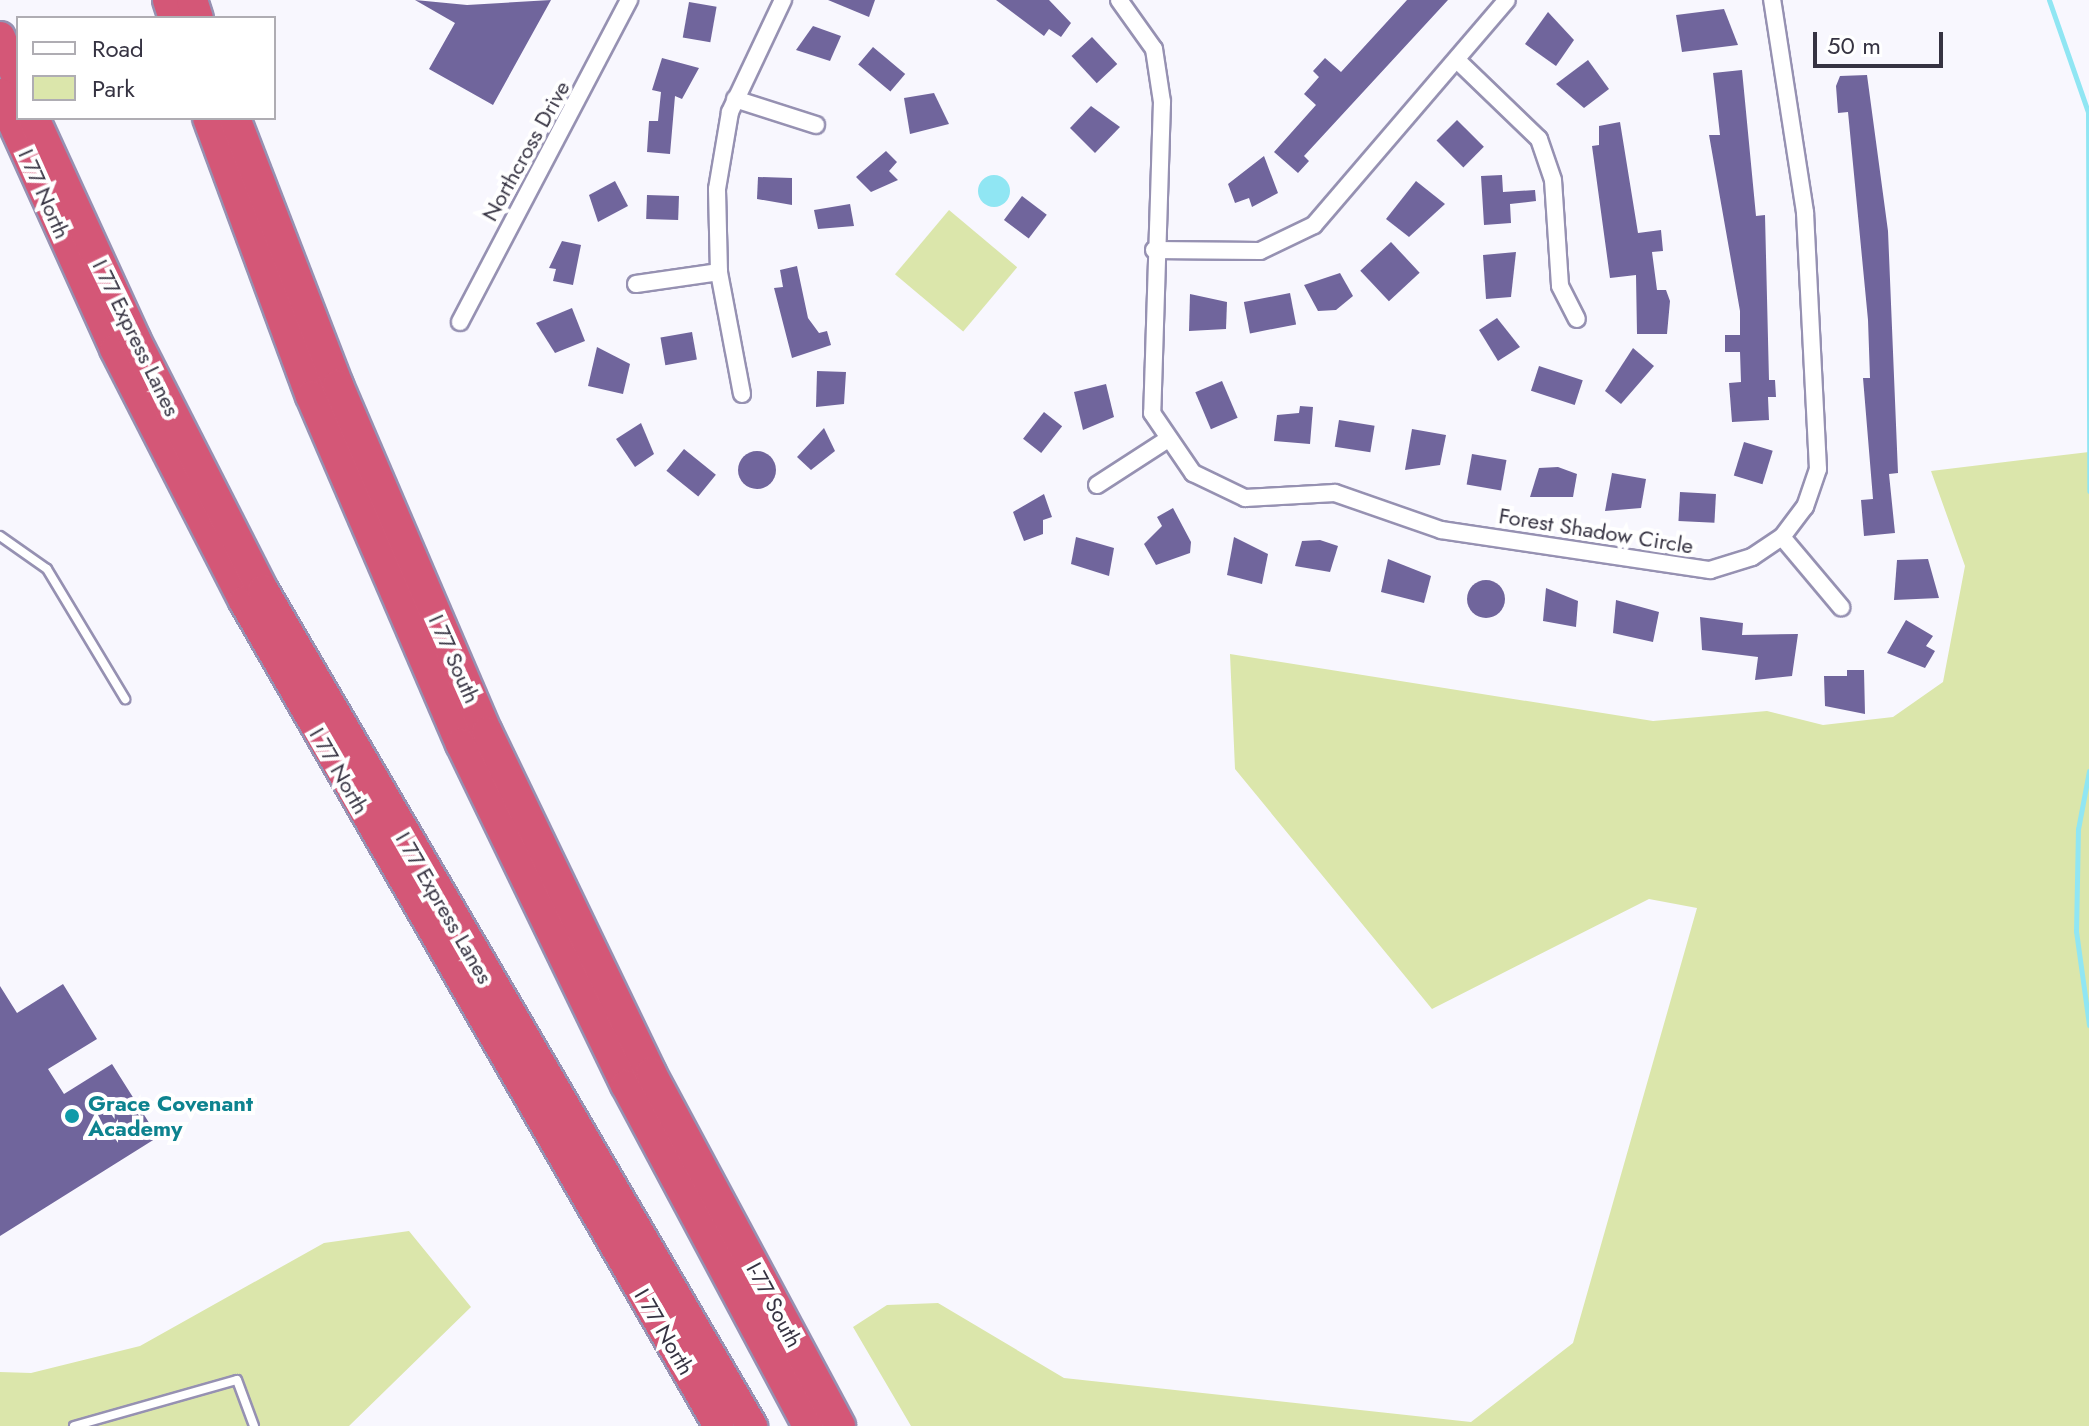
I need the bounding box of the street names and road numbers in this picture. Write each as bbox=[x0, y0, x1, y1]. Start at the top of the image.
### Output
street label: Northcross Drive bbox=[477, 76, 575, 226]
street label: I 77 North bbox=[13, 145, 75, 243]
street label: I 77 Express Lanes bbox=[87, 256, 185, 420]
street label: Forest Shadow Circle bbox=[1497, 503, 1695, 559]
street label: I 77 South bbox=[423, 611, 485, 707]
street label: I 77 North bbox=[304, 723, 374, 819]
street label: I 77 Express Lanes bbox=[390, 827, 498, 989]
street label: I-77 South bbox=[741, 1258, 807, 1352]
street label: I 77 North bbox=[629, 1284, 699, 1380]

